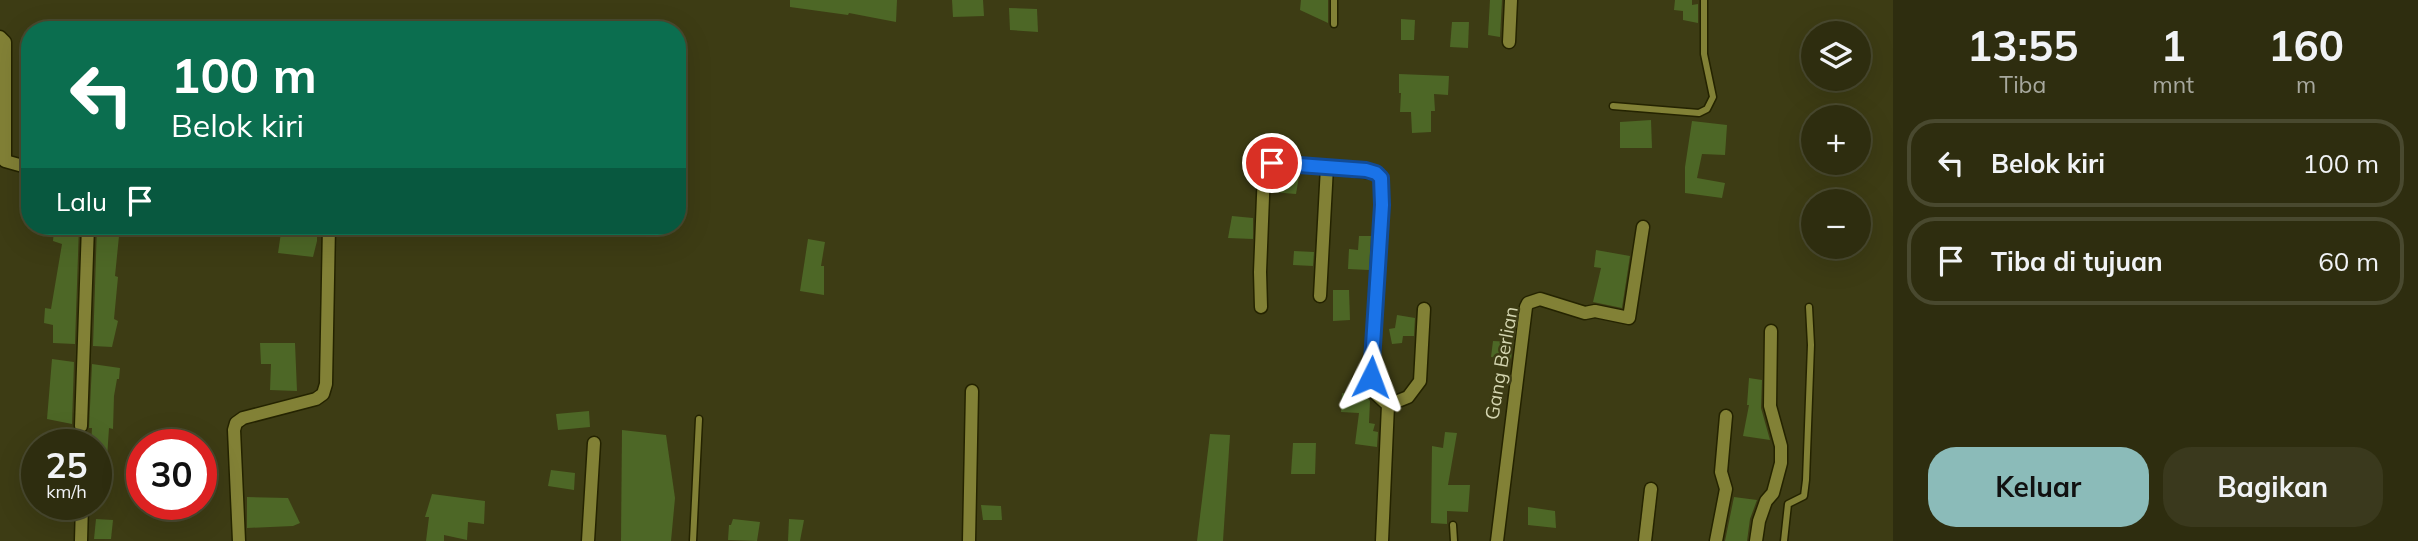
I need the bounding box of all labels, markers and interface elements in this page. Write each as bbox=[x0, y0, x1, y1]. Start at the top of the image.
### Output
text: 13:55 bbox=[1967, 19, 2078, 72]
text: 1 bbox=[2161, 19, 2186, 72]
text: 160 bbox=[2268, 19, 2344, 72]
map controls bbox=[1801, 21, 1871, 259]
button: layers bbox=[1801, 21, 1871, 91]
text: 100 m bbox=[171, 44, 317, 105]
icon: left bbox=[56, 49, 147, 140]
text: Tiba bbox=[1999, 70, 2046, 99]
text: mnt bbox=[2152, 70, 2194, 99]
text: m bbox=[2296, 70, 2316, 99]
text: Belok kiri bbox=[171, 105, 304, 145]
button: + bbox=[1801, 105, 1871, 175]
pin bbox=[1242, 133, 1302, 193]
icon: arrive bbox=[1253, 144, 1291, 182]
icon: left bbox=[1932, 144, 1970, 182]
text: Belok kiri bbox=[1991, 147, 2105, 180]
text: 100 m bbox=[2303, 147, 2379, 180]
icon: arrive bbox=[121, 182, 159, 220]
text: Lalu bbox=[56, 185, 107, 218]
button: − bbox=[1801, 189, 1871, 259]
icon: arrive bbox=[1932, 242, 1970, 280]
text: Tiba di tujuan bbox=[1991, 245, 2163, 278]
text: 60 m bbox=[2318, 245, 2379, 278]
street label: Gang Berlian bbox=[1479, 304, 1523, 422]
position arrow bbox=[1334, 340, 1408, 414]
speed limit sign: 30 bbox=[126, 429, 217, 520]
text: 25 bbox=[45, 443, 88, 487]
button: Keluar bbox=[1928, 447, 2149, 527]
button: Bagikan bbox=[2163, 447, 2383, 527]
text: km/h bbox=[46, 480, 87, 503]

